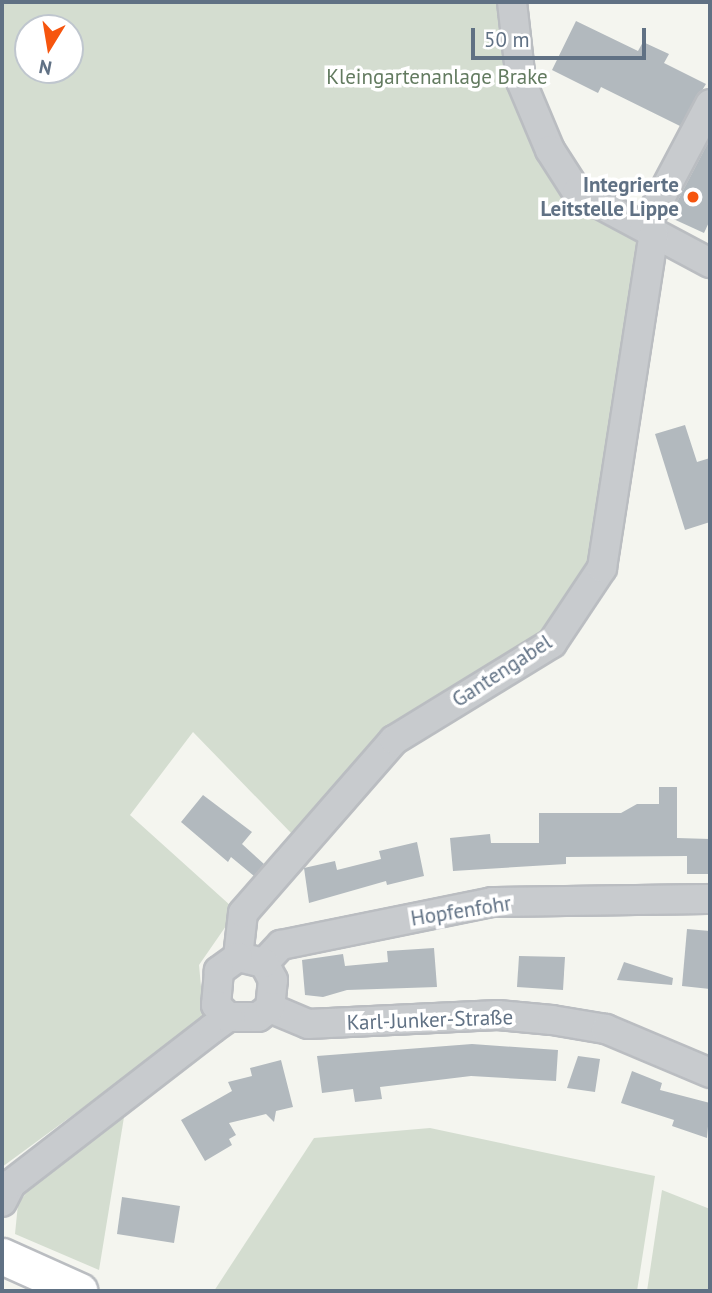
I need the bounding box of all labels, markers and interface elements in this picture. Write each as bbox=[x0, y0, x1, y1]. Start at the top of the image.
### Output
north arrow bbox=[14, 14, 84, 84]
scale bar bbox=[474, 14, 649, 58]
text: 50 m bbox=[484, 26, 530, 53]
text: N bbox=[37, 55, 54, 81]
park label: Kleingartenanlage Brake bbox=[326, 64, 548, 90]
place label: Integrierte Leitstelle Lippe bbox=[540, 172, 679, 222]
marker: Integrierte Leitstelle Lippe bbox=[685, 189, 701, 205]
street label: Gantengabel bbox=[447, 629, 557, 713]
street label: Hopfenfohr bbox=[409, 891, 513, 931]
street label: Karl-Junker-Straße bbox=[346, 1005, 514, 1035]

